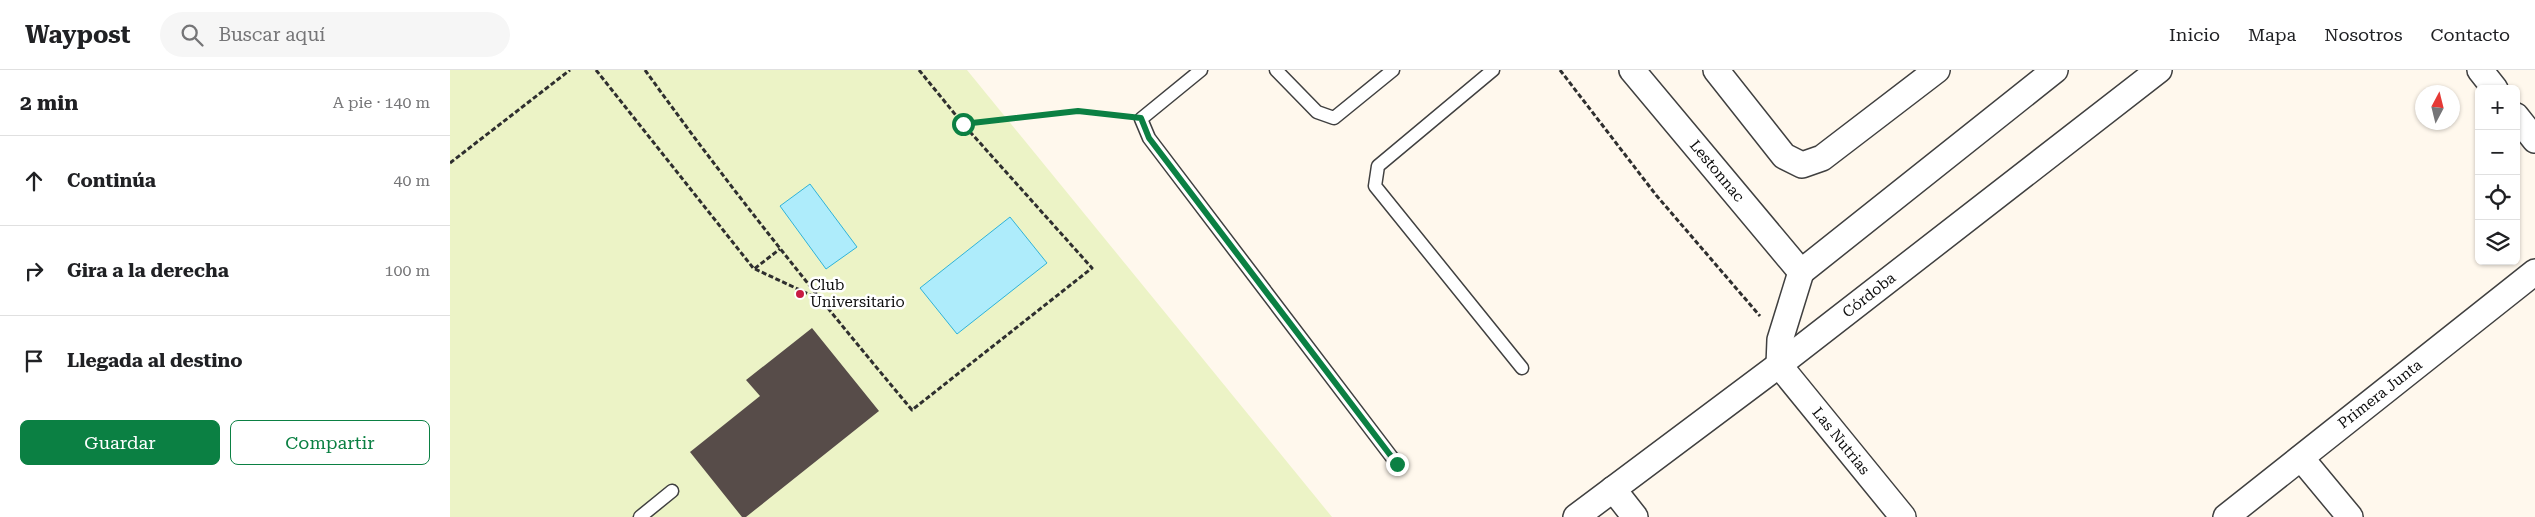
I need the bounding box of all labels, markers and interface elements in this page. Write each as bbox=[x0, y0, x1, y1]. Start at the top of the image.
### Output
search box bbox=[160, 12, 510, 57]
text: Waypost bbox=[25, 21, 130, 49]
icon: search bbox=[178, 21, 206, 49]
text: Buscar aquí bbox=[218, 23, 325, 46]
text: Inicio bbox=[2169, 24, 2220, 45]
text: Mapa bbox=[2248, 24, 2296, 45]
text: Nosotros bbox=[2324, 24, 2402, 45]
text: Contacto bbox=[2430, 24, 2510, 45]
north arrow bbox=[2415, 85, 2460, 130]
map controls bbox=[2475, 85, 2520, 265]
button: + bbox=[2475, 85, 2520, 130]
text: 2 min bbox=[20, 91, 78, 115]
text: A pie · 140 m bbox=[333, 93, 430, 112]
route start bbox=[952, 113, 975, 136]
button: − bbox=[2475, 130, 2520, 175]
street label: Lestonnac bbox=[1686, 136, 1748, 206]
icon: ahead bbox=[20, 167, 48, 195]
text: Continúa bbox=[67, 169, 156, 192]
text: 40 m bbox=[393, 171, 430, 190]
button: locate bbox=[2475, 175, 2520, 220]
button: layers bbox=[2475, 220, 2520, 265]
icon: right bbox=[20, 257, 48, 285]
text: Gira a la derecha bbox=[67, 259, 229, 282]
text: 100 m bbox=[384, 261, 430, 280]
street label: Córdoba bbox=[1839, 269, 1899, 321]
place label: Club Universitario bbox=[810, 276, 905, 311]
marker: Club Universitario bbox=[794, 288, 806, 300]
icon: arrive bbox=[20, 347, 48, 375]
text: Llegada al destino bbox=[67, 349, 243, 372]
street label: Primera Junta bbox=[2334, 356, 2426, 432]
street label: Las Nutrias bbox=[1808, 404, 1874, 478]
button: Guardar bbox=[20, 420, 220, 465]
button: Compartir bbox=[230, 420, 430, 465]
route end bbox=[1386, 453, 1409, 476]

